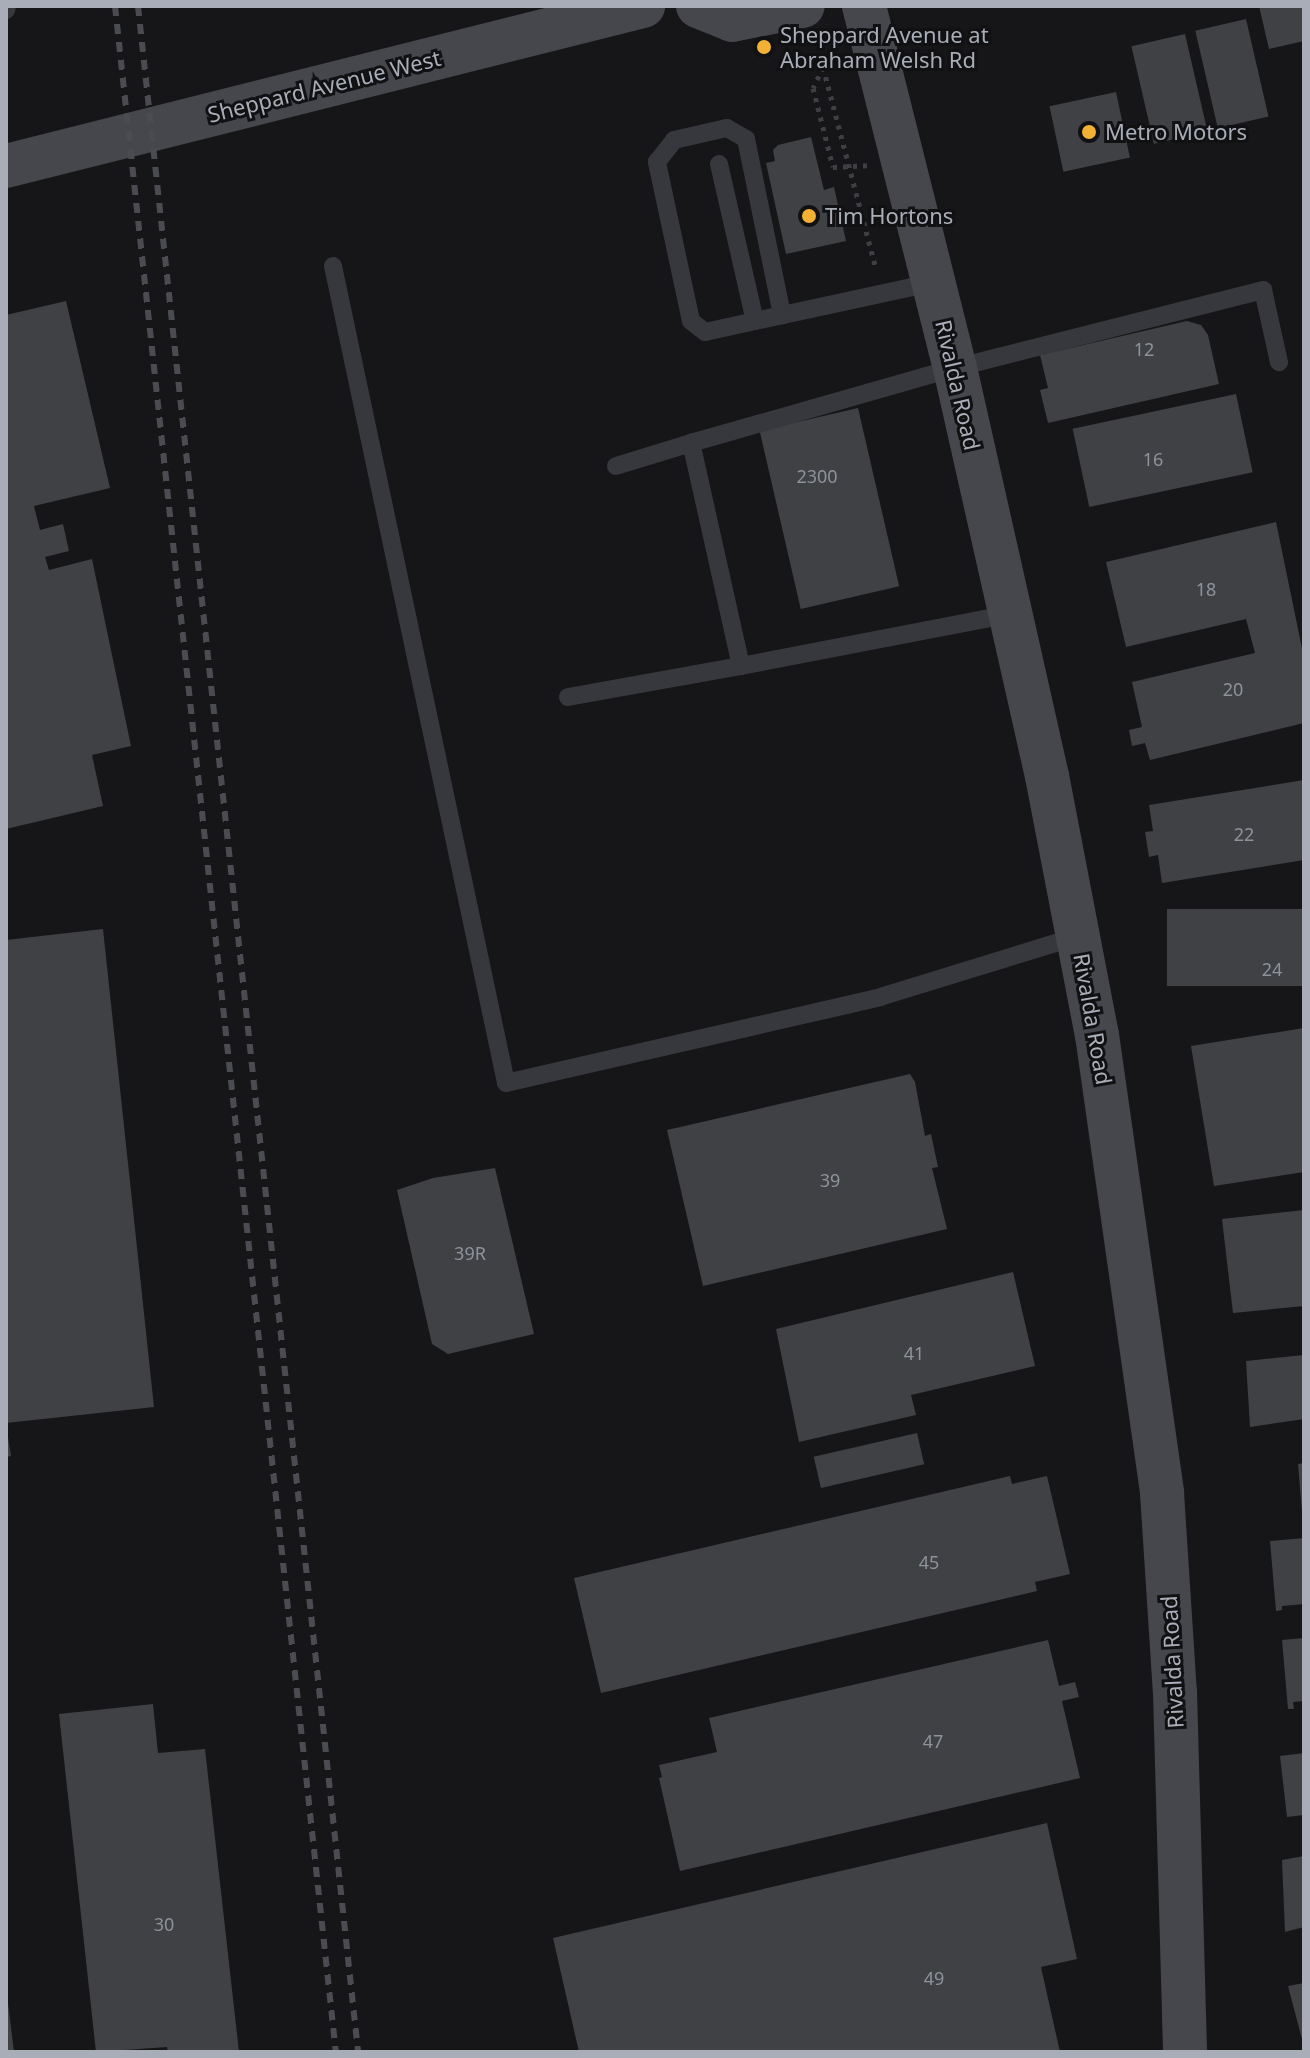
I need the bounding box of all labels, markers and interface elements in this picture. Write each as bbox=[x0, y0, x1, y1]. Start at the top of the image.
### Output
place label: Sheppard Avenue at Abraham Welsh Rd bbox=[780, 21, 989, 72]
marker: Sheppard Avenue at Abraham Welsh Rd bbox=[755, 38, 773, 56]
street label: Sheppard Avenue West bbox=[205, 44, 443, 128]
place label: Metro Motors bbox=[1105, 119, 1247, 145]
marker: Metro Motors bbox=[1080, 123, 1098, 141]
place label: Tim Hortons bbox=[825, 203, 953, 229]
marker: Tim Hortons bbox=[800, 207, 818, 225]
street label: Rivalda Road bbox=[930, 317, 986, 453]
house number: 12 bbox=[1134, 338, 1154, 360]
house number: 16 bbox=[1143, 448, 1163, 470]
house number: 2300 bbox=[796, 465, 838, 487]
house number: 18 bbox=[1196, 578, 1216, 600]
house number: 20 bbox=[1223, 678, 1243, 700]
house number: 22 bbox=[1234, 823, 1254, 845]
street label: Rivalda Road bbox=[1068, 951, 1118, 1087]
house number: 24 bbox=[1262, 958, 1282, 980]
house number: 39 bbox=[820, 1169, 840, 1191]
house number: 39R bbox=[454, 1242, 486, 1264]
house number: 41 bbox=[904, 1342, 924, 1364]
house number: 45 bbox=[919, 1551, 939, 1573]
street label: Rivalda Road bbox=[1155, 1595, 1189, 1729]
house number: 47 bbox=[923, 1730, 943, 1752]
house number: 30 bbox=[154, 1913, 174, 1935]
house number: 49 bbox=[924, 1967, 944, 1989]

